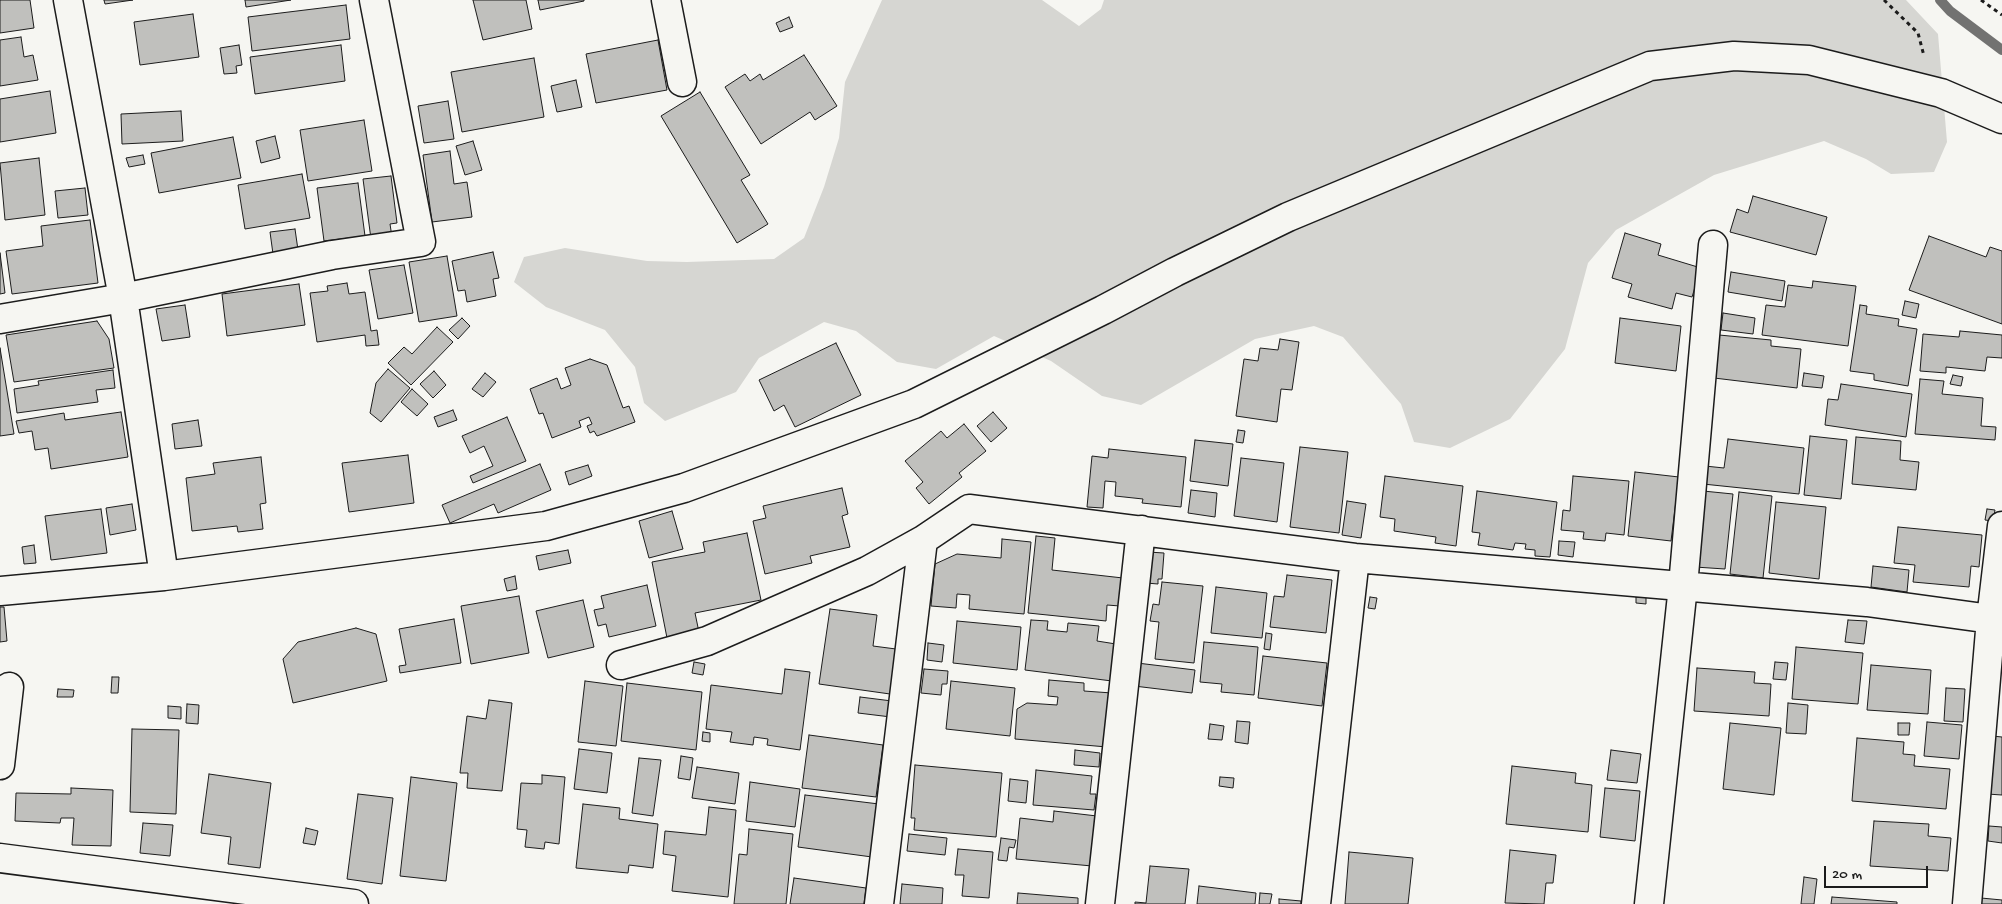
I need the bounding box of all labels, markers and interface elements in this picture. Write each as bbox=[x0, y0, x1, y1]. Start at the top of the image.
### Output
scale bar bbox=[1827, 856, 1931, 888]
text: 20 m bbox=[1832, 866, 1862, 884]

